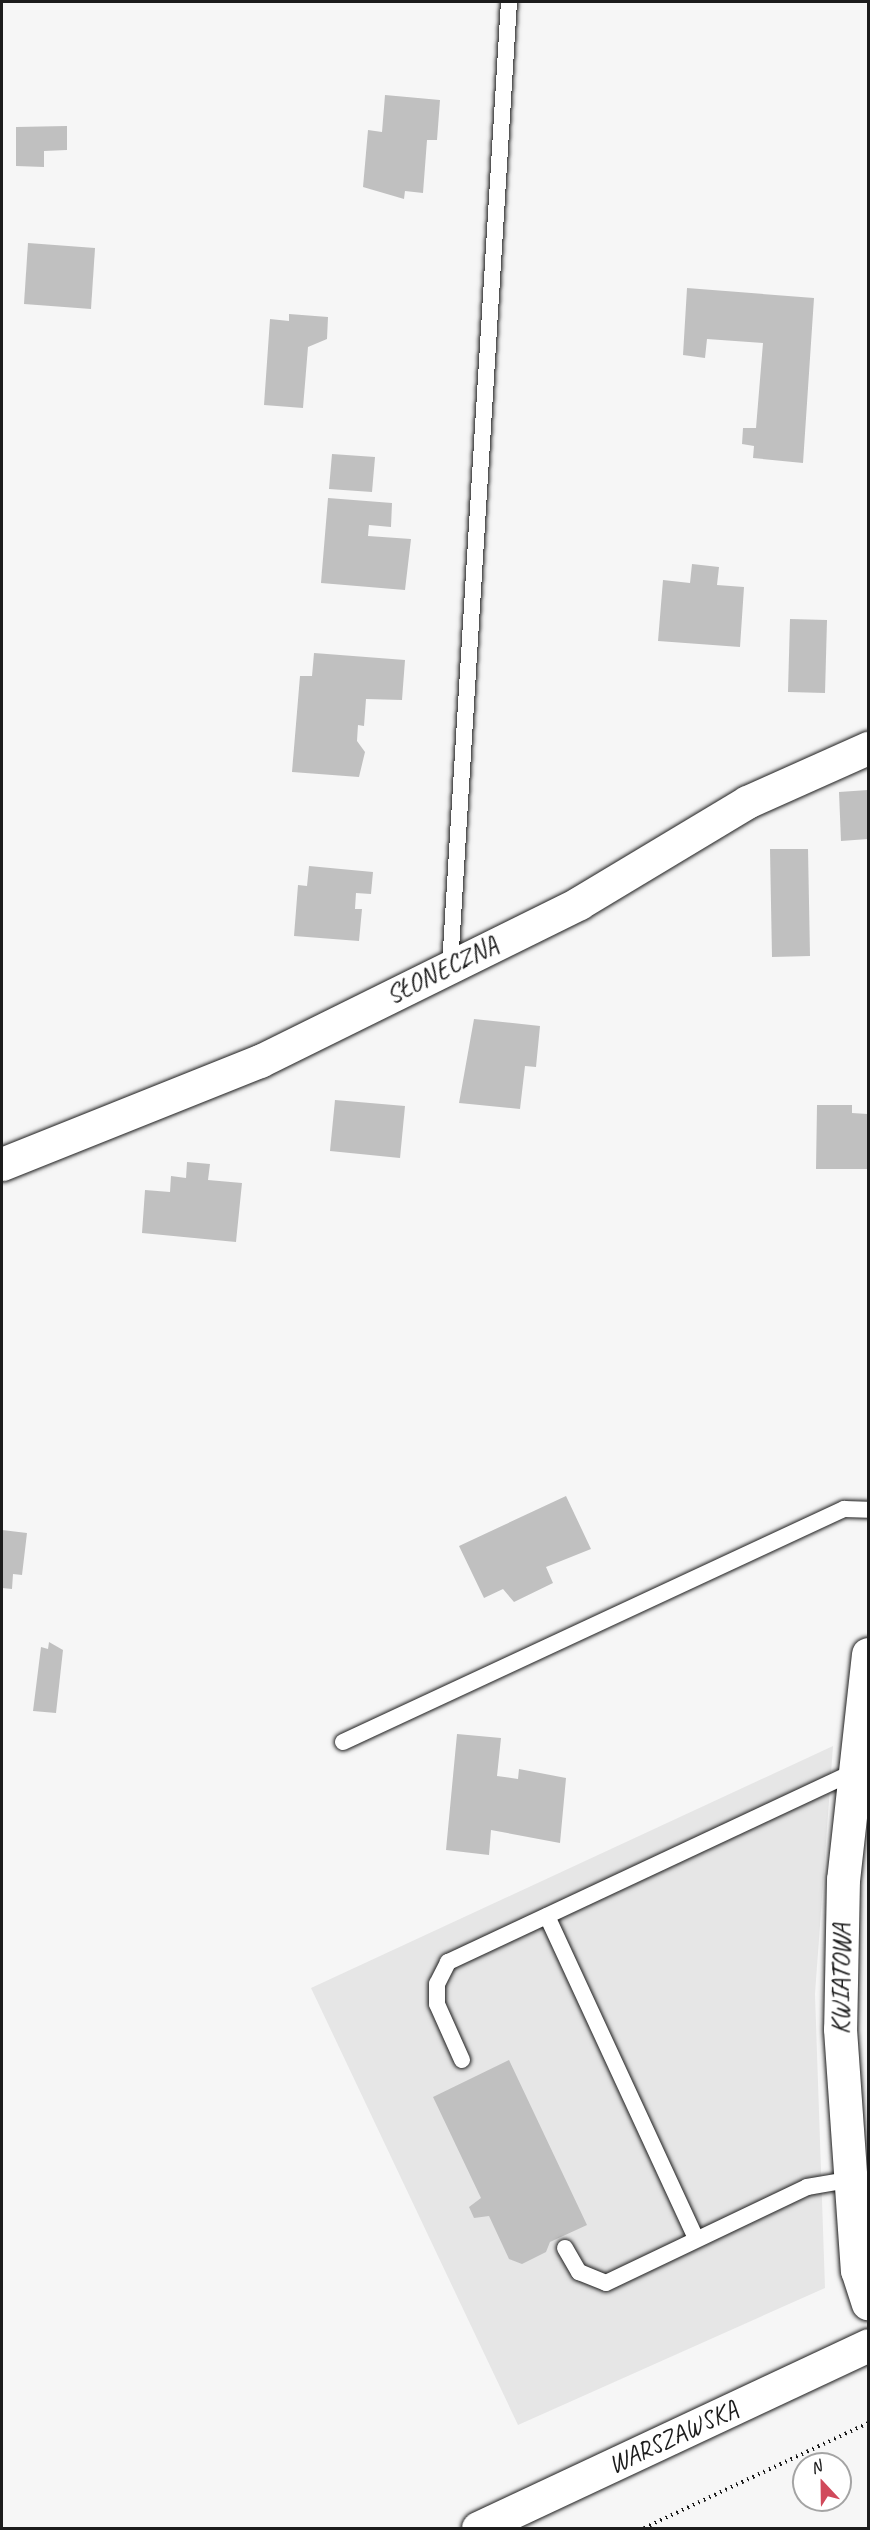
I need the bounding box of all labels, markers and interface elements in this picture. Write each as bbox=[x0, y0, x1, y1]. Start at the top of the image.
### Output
street label: SŁONECZNA bbox=[381, 929, 503, 1011]
street label: KWIATOWA bbox=[824, 1923, 858, 2035]
street label: WARSZAWSKA bbox=[603, 2393, 743, 2481]
north arrow bbox=[792, 2452, 852, 2512]
text: N bbox=[808, 2456, 824, 2478]

